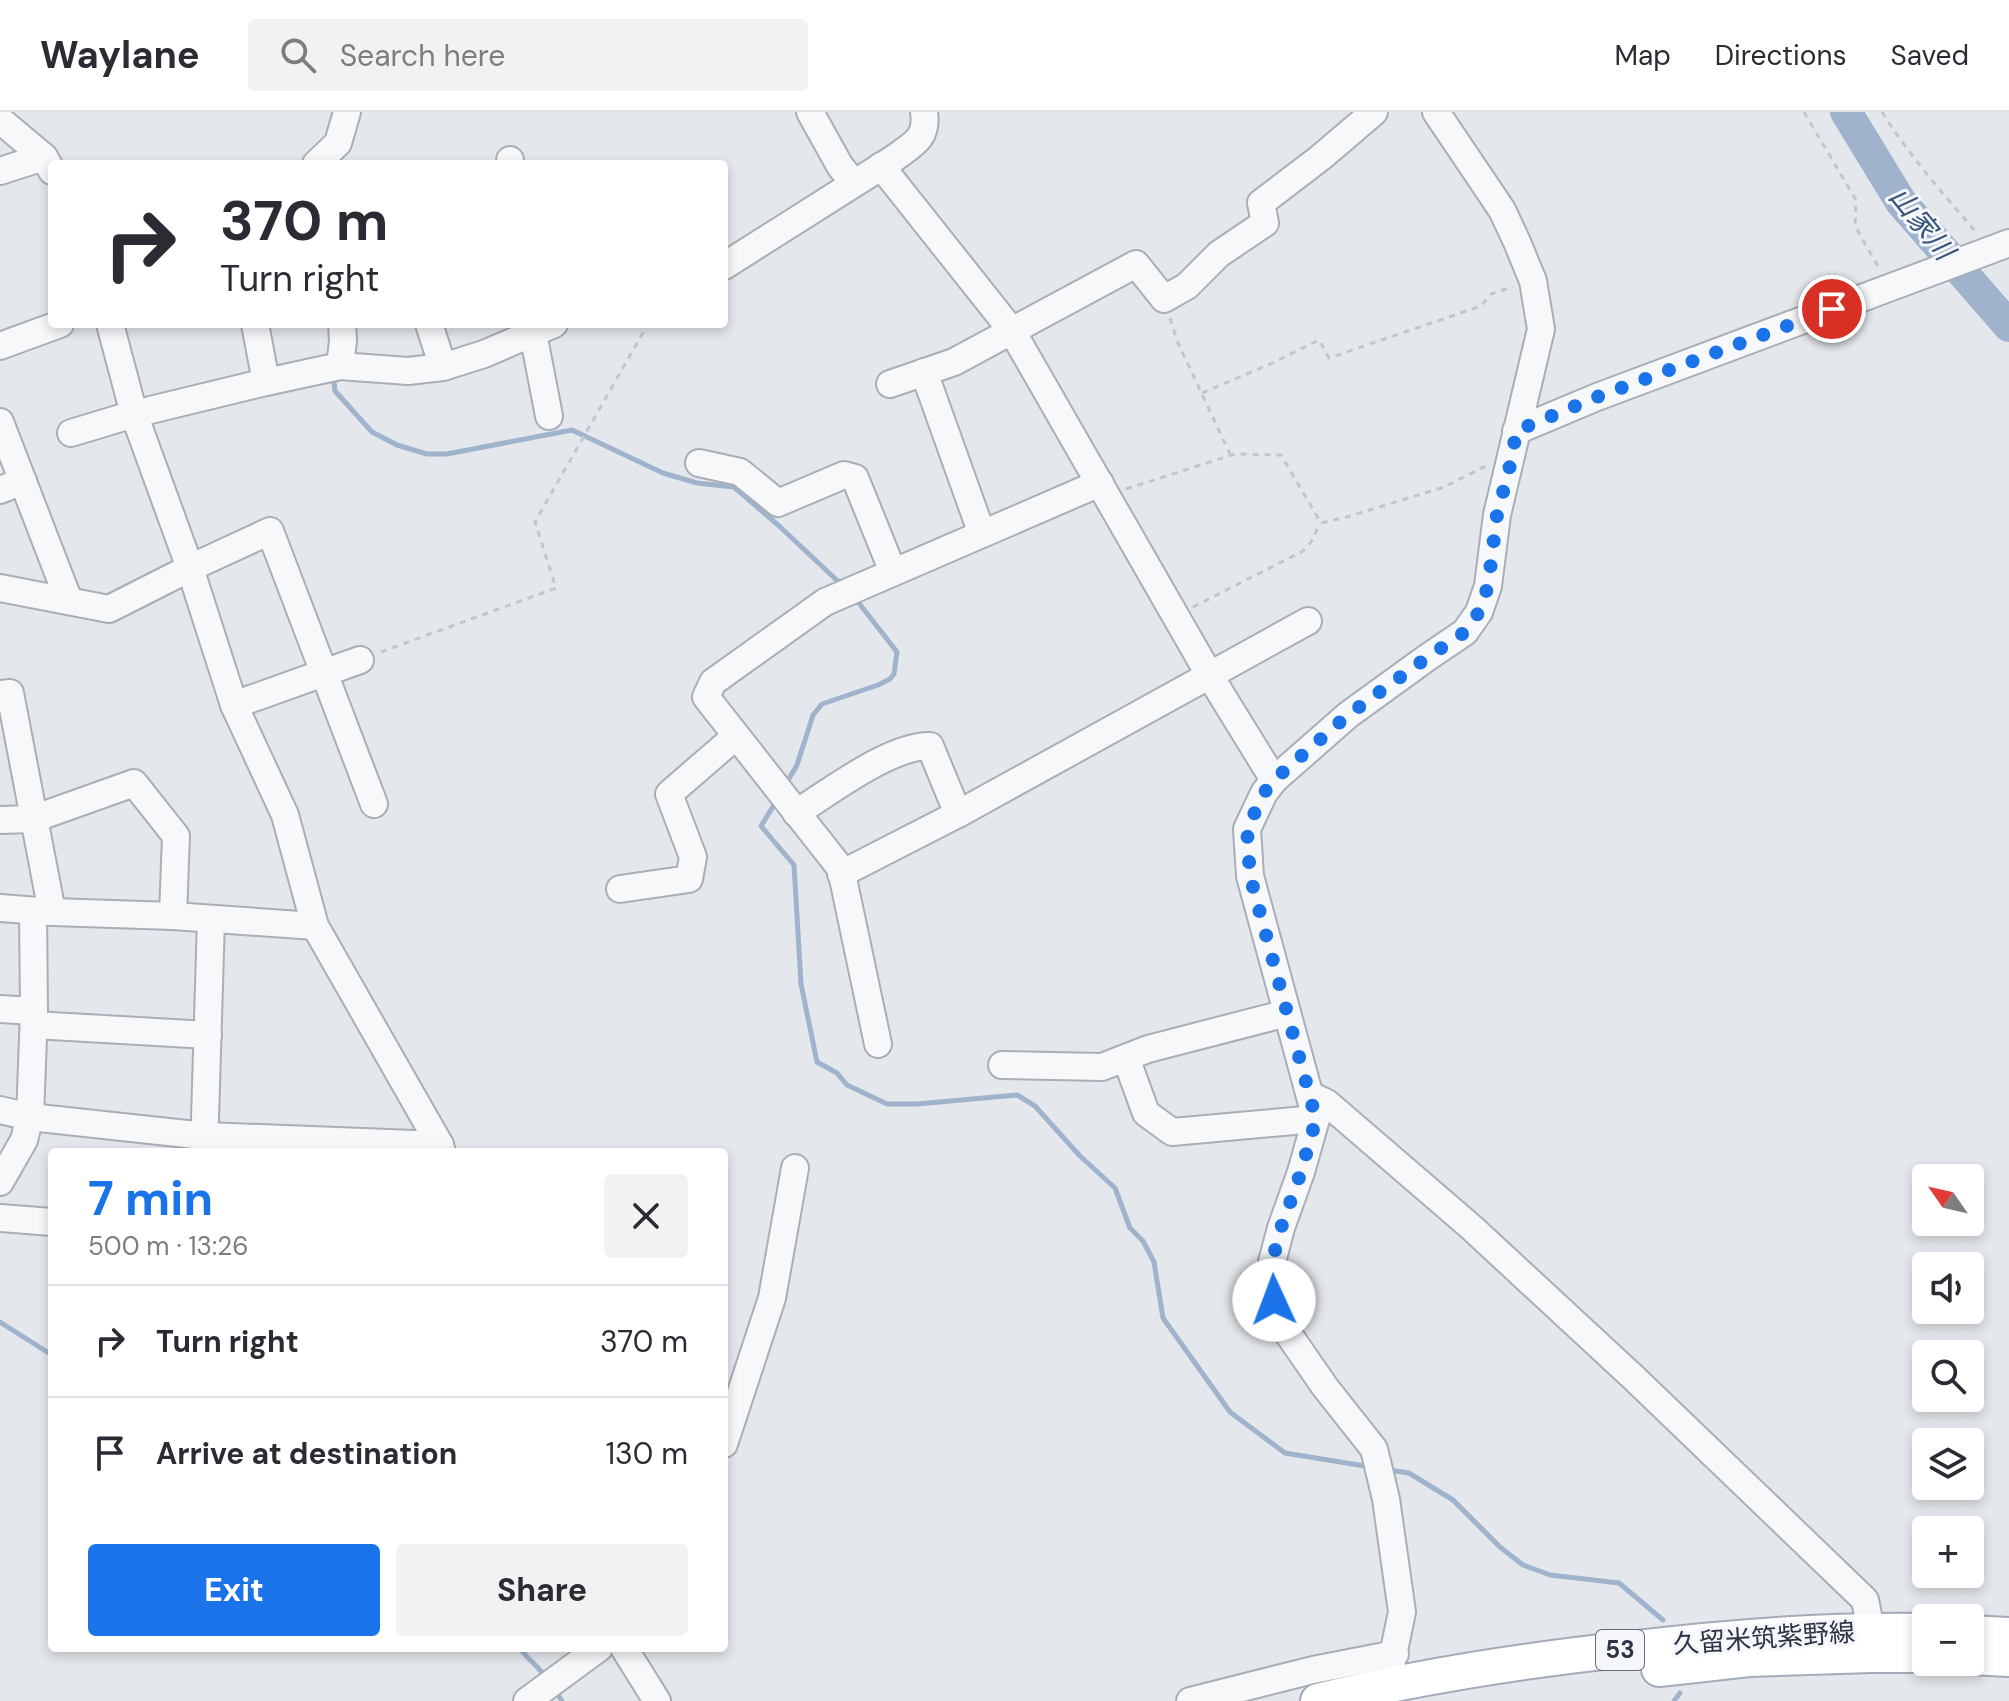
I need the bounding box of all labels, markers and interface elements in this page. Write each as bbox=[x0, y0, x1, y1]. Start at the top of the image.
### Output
search box bbox=[248, 19, 808, 91]
text: Waylane bbox=[40, 30, 200, 80]
icon: search bbox=[276, 33, 320, 77]
text: Search here bbox=[340, 36, 505, 75]
text: Map bbox=[1614, 37, 1671, 74]
text: Directions bbox=[1715, 37, 1847, 74]
text: Saved bbox=[1891, 37, 1969, 74]
water label: 山家川 bbox=[1881, 179, 1964, 270]
text: 370 m bbox=[220, 184, 388, 257]
icon: right bbox=[88, 192, 192, 296]
text: Turn right bbox=[220, 255, 379, 302]
pin bbox=[1798, 275, 1866, 343]
icon: arrive bbox=[1810, 287, 1854, 331]
north arrow bbox=[1912, 1164, 1984, 1236]
map controls bbox=[1912, 1164, 1984, 1676]
text: 7 min bbox=[88, 1167, 213, 1230]
button: close bbox=[604, 1174, 688, 1258]
text: 500 m · 13:26 bbox=[88, 1229, 249, 1263]
button: sound bbox=[1912, 1252, 1984, 1324]
position arrow bbox=[1232, 1258, 1316, 1342]
icon: right bbox=[88, 1319, 132, 1363]
text: Turn right bbox=[156, 1322, 299, 1361]
text: 370 m bbox=[600, 1322, 688, 1361]
button: search bbox=[1912, 1340, 1984, 1412]
button: layers bbox=[1912, 1428, 1984, 1500]
icon: arrive bbox=[88, 1431, 132, 1475]
text: Arrive at destination bbox=[156, 1434, 457, 1473]
text: 130 m bbox=[606, 1434, 688, 1473]
button: + bbox=[1912, 1516, 1984, 1588]
button: Exit bbox=[88, 1544, 380, 1636]
button: Share bbox=[396, 1544, 688, 1636]
button: − bbox=[1912, 1604, 1984, 1676]
street label: 久留米筑紫野線 bbox=[1672, 1615, 1856, 1661]
road number: 53 bbox=[1596, 1630, 1644, 1670]

